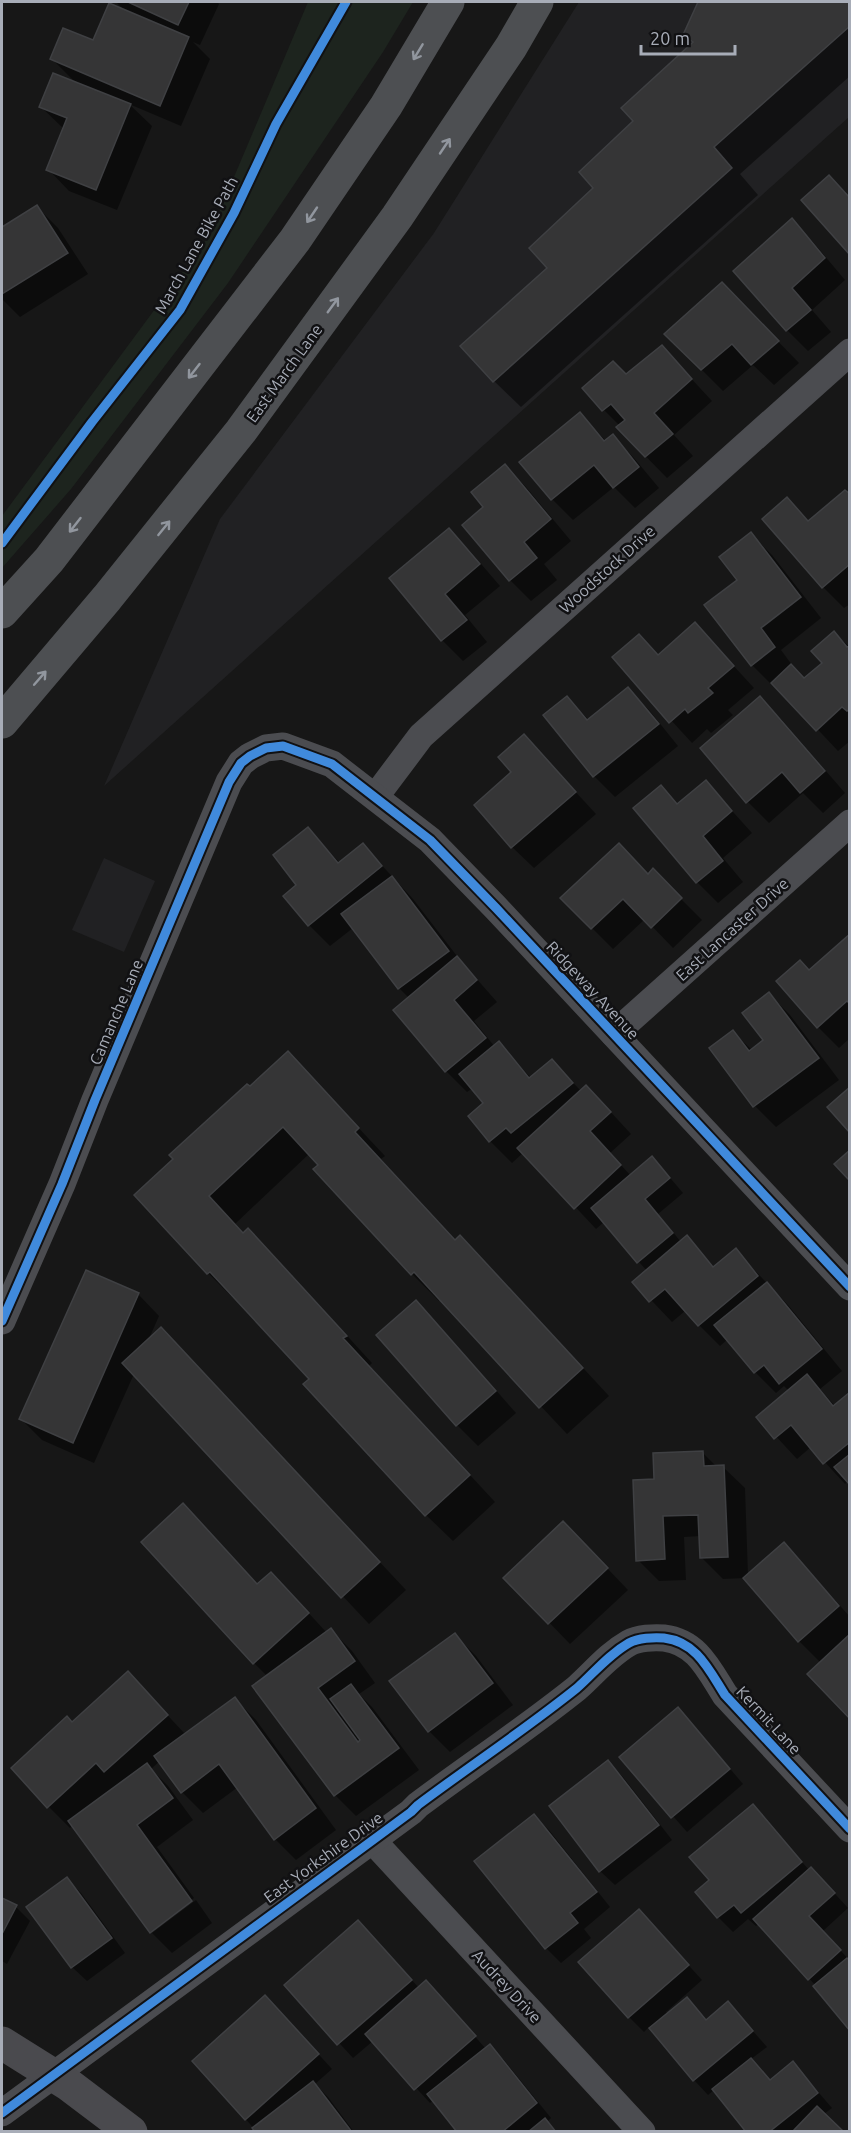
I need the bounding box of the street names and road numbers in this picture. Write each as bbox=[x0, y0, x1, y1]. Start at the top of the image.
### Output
street label: March Lane Bike Path bbox=[151, 173, 241, 317]
street label: East March Lane bbox=[242, 320, 326, 426]
street label: Woodstock Drive bbox=[556, 521, 658, 617]
street label: East Lancaster Drive bbox=[672, 874, 792, 984]
street label: Ridgeway Avenue bbox=[543, 937, 643, 1043]
street label: Camanche Lane bbox=[86, 957, 146, 1067]
street label: Kermit Lane bbox=[733, 1682, 805, 1758]
street label: East Yorkshire Drive bbox=[260, 1808, 386, 1906]
street label: Audrey Drive bbox=[469, 1946, 545, 2026]

